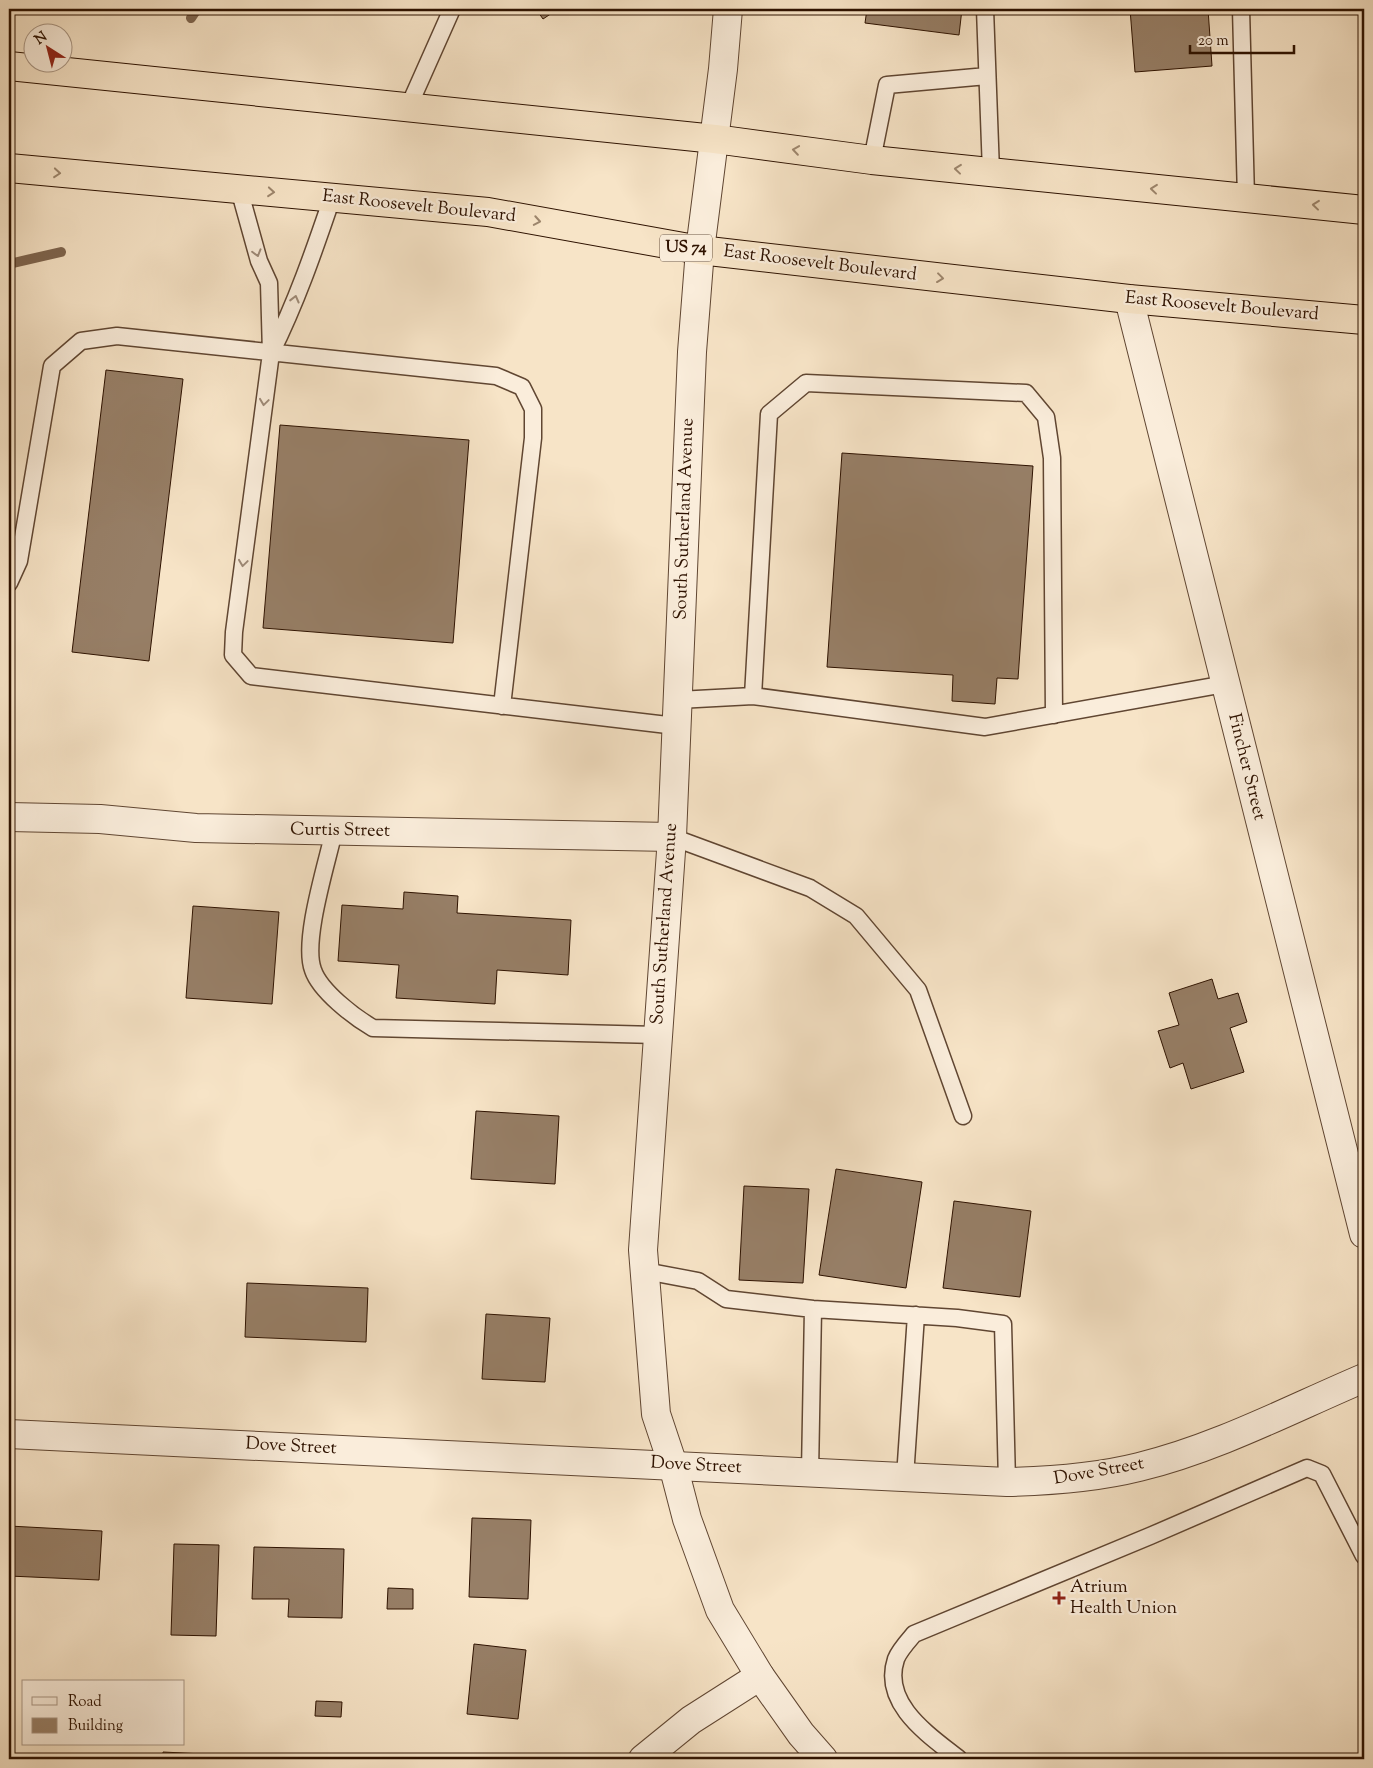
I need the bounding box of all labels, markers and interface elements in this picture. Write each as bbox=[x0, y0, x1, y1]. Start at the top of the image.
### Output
north arrow bbox=[22, 22, 72, 72]
scale bar bbox=[1190, 22, 1294, 54]
text: N bbox=[31, 28, 52, 50]
text: 20 m bbox=[1198, 31, 1229, 52]
one-way arrow bbox=[792, 145, 800, 156]
one-way arrow bbox=[953, 163, 961, 174]
one-way arrow bbox=[54, 167, 62, 178]
street label: East Roosevelt Boulevard bbox=[321, 184, 517, 230]
one-way arrow bbox=[1150, 184, 1158, 195]
one-way arrow bbox=[268, 186, 276, 197]
one-way arrow bbox=[1311, 200, 1319, 211]
one-way arrow bbox=[533, 215, 542, 225]
road number: US 74 bbox=[660, 234, 712, 262]
street label: East Roosevelt Boulevard bbox=[722, 239, 918, 289]
one-way arrow bbox=[251, 248, 261, 256]
one-way arrow bbox=[937, 272, 945, 283]
street label: East Roosevelt Boulevard bbox=[1124, 286, 1320, 328]
one-way arrow bbox=[289, 295, 300, 304]
one-way arrow bbox=[260, 397, 270, 406]
street label: South Sutherland Avenue bbox=[668, 418, 702, 620]
one-way arrow bbox=[238, 559, 249, 567]
street label: Fincher Street bbox=[1220, 711, 1272, 823]
street label: Curtis Street bbox=[290, 817, 390, 845]
street label: South Sutherland Avenue bbox=[645, 822, 685, 1026]
street label: Dove Street bbox=[245, 1432, 337, 1462]
street label: Dove Street bbox=[650, 1451, 742, 1481]
street label: Dove Street bbox=[1052, 1451, 1146, 1493]
place label: Atrium Health Union bbox=[1070, 1575, 1177, 1622]
marker: Atrium Health Union bbox=[1052, 1591, 1066, 1605]
legend bbox=[22, 1680, 185, 1746]
text: Road bbox=[68, 1692, 102, 1713]
text: Building bbox=[68, 1716, 123, 1737]

